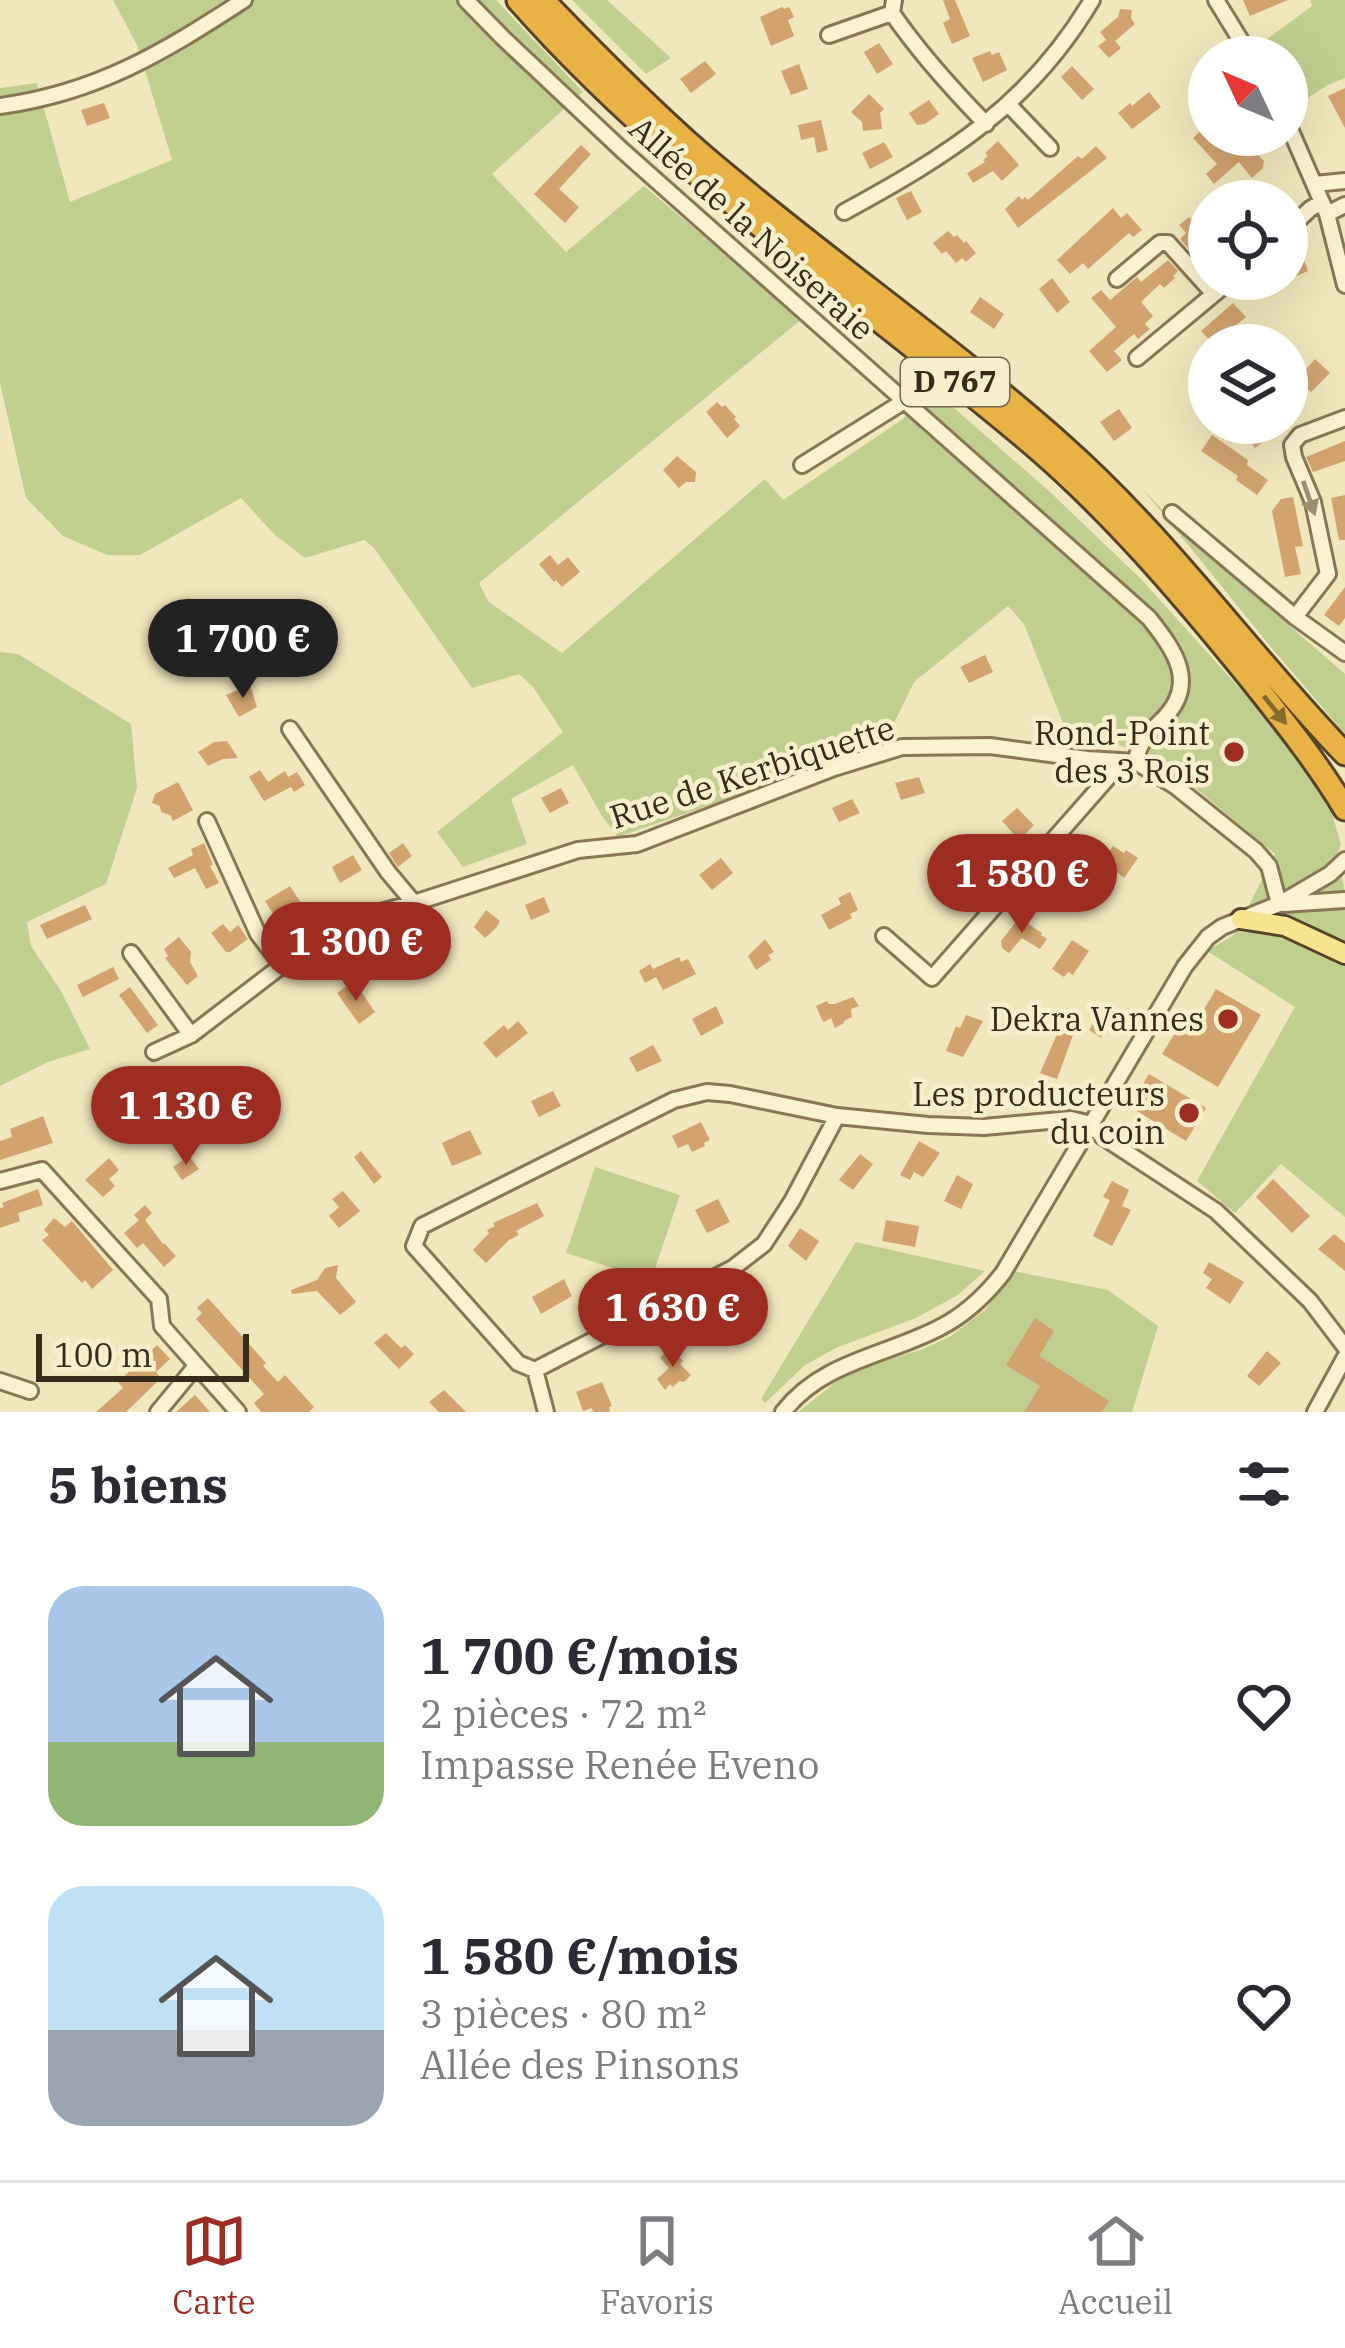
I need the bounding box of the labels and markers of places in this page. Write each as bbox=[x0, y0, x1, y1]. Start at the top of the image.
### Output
pin: 1 700 € bbox=[132, 599, 354, 701]
place label: Rond-Point des 3 Rois bbox=[1034, 711, 1210, 792]
marker: Rond-Point des 3 Rois bbox=[1221, 739, 1247, 765]
pin: 1 580 € bbox=[911, 834, 1133, 936]
pin: 1 300 € bbox=[245, 902, 467, 1004]
place label: Dekra Vannes bbox=[990, 997, 1204, 1040]
marker: Dekra Vannes bbox=[1215, 1006, 1241, 1032]
pin: 1 130 € bbox=[75, 1066, 297, 1168]
place label: Les producteurs du coin bbox=[912, 1072, 1165, 1153]
marker: Les producteurs du coin bbox=[1176, 1100, 1202, 1126]
pin: 1 630 € bbox=[562, 1268, 784, 1370]

